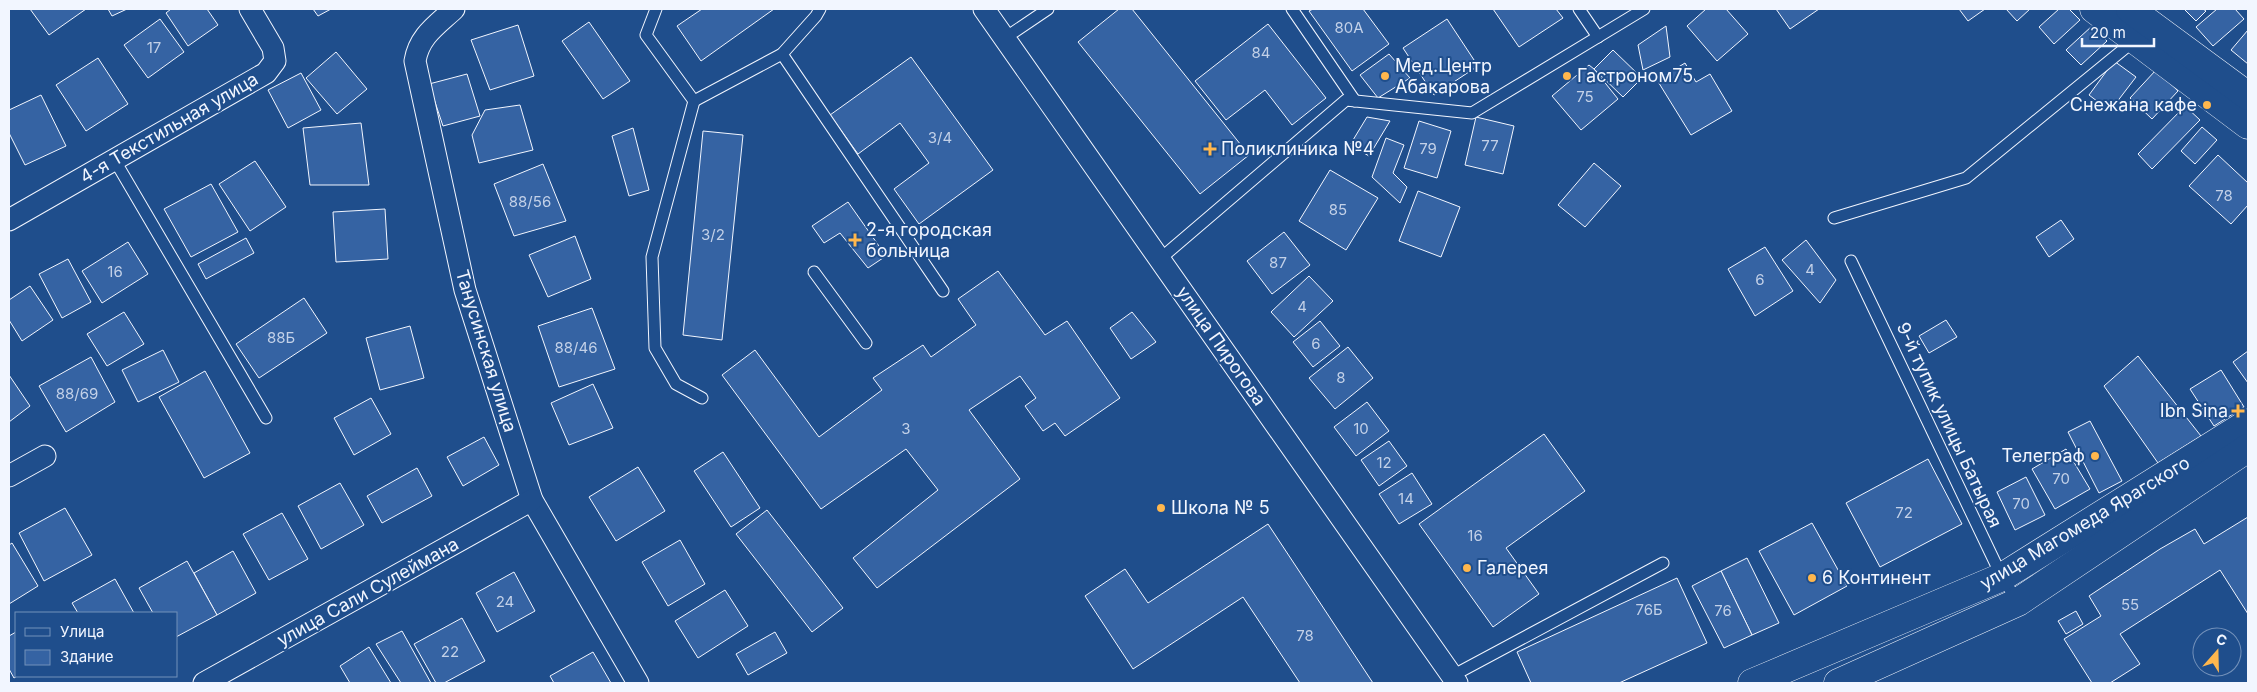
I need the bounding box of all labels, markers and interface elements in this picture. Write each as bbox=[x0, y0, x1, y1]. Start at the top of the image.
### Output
scale bar bbox=[2082, 15, 2154, 47]
house number: 80А bbox=[1334, 18, 1364, 37]
text: 20 m bbox=[2090, 23, 2126, 42]
house number: 17 bbox=[147, 38, 161, 57]
house number: 84 bbox=[1252, 43, 1270, 62]
place label: Мед.Центр Абакарова bbox=[1395, 55, 1492, 97]
place label: Гастроном75 bbox=[1577, 65, 1693, 86]
street label: 4-я Текстильная улица bbox=[76, 68, 261, 187]
marker: Мед.Центр Абакарова bbox=[1379, 70, 1391, 82]
marker: Гастроном75 bbox=[1561, 70, 1573, 82]
house number: 75 bbox=[1576, 87, 1594, 106]
place label: Снежана кафе bbox=[2070, 94, 2197, 115]
marker: Снежана кафе bbox=[2201, 99, 2213, 111]
house number: 3/4 bbox=[928, 128, 952, 147]
house number: 77 bbox=[1481, 136, 1499, 155]
place label: Поликлиника №4 bbox=[1221, 138, 1374, 159]
house number: 79 bbox=[1419, 139, 1437, 158]
marker: Поликлиника №4 bbox=[1203, 142, 1217, 156]
house number: 78 bbox=[2215, 186, 2233, 205]
house number: 88/56 bbox=[509, 192, 551, 211]
house number: 85 bbox=[1329, 200, 1347, 219]
place label: 2-я городская больница bbox=[866, 219, 992, 261]
house number: 3/2 bbox=[701, 225, 725, 244]
marker: 2-я городская больница bbox=[848, 233, 862, 247]
house number: 87 bbox=[1269, 253, 1287, 272]
house number: 4 bbox=[1805, 260, 1815, 279]
house number: 16 bbox=[107, 262, 123, 281]
street label: Танусинская улица bbox=[452, 267, 521, 435]
house number: 6 bbox=[1755, 270, 1765, 289]
street label: улица Пирогова bbox=[1172, 282, 1270, 409]
house number: 4 bbox=[1297, 297, 1307, 316]
street label: 9-й тупик улицы Батырая bbox=[1893, 319, 2006, 531]
house number: 88Б bbox=[267, 328, 295, 347]
house number: 6 bbox=[1311, 334, 1321, 353]
house number: 88/46 bbox=[555, 338, 597, 357]
house number: 8 bbox=[1336, 368, 1346, 387]
house number: 88/69 bbox=[56, 384, 98, 403]
place label: Ibn Sina bbox=[2160, 400, 2228, 421]
marker: Ibn Sina bbox=[2232, 405, 2244, 417]
house number: 3 bbox=[901, 419, 911, 438]
house number: 10 bbox=[1353, 419, 1369, 438]
place label: Телеграф bbox=[2002, 445, 2085, 466]
marker: Телеграф bbox=[2089, 450, 2101, 462]
street label: улица Магомеда Ярагского bbox=[1976, 452, 2193, 594]
house number: 12 bbox=[1376, 453, 1392, 472]
house number: 70 bbox=[2052, 469, 2070, 488]
house number: 14 bbox=[1398, 489, 1414, 508]
house number: 70 bbox=[2012, 494, 2030, 513]
place label: Школа № 5 bbox=[1171, 497, 1270, 518]
marker: Школа № 5 bbox=[1155, 502, 1167, 514]
house number: 72 bbox=[1895, 503, 1913, 522]
house number: 16 bbox=[1467, 526, 1483, 545]
street label: улица Сали Сулеймана bbox=[273, 533, 462, 650]
place label: Галерея bbox=[1477, 557, 1549, 578]
marker: Галерея bbox=[1461, 562, 1473, 574]
place label: 6 Континент bbox=[1822, 567, 1931, 588]
marker: 6 Континент bbox=[1806, 572, 1818, 584]
house number: 24 bbox=[496, 592, 514, 611]
house number: 55 bbox=[2121, 595, 2139, 614]
house number: 76Б bbox=[1635, 600, 1663, 619]
house number: 76 bbox=[1714, 601, 1732, 620]
legend bbox=[15, 612, 178, 677]
text: Улица bbox=[60, 622, 104, 641]
house number: 78 bbox=[1296, 626, 1314, 645]
north arrow bbox=[2192, 627, 2242, 677]
text: С bbox=[2214, 630, 2229, 649]
house number: 22 bbox=[441, 642, 459, 661]
text: Здание bbox=[60, 647, 114, 666]

